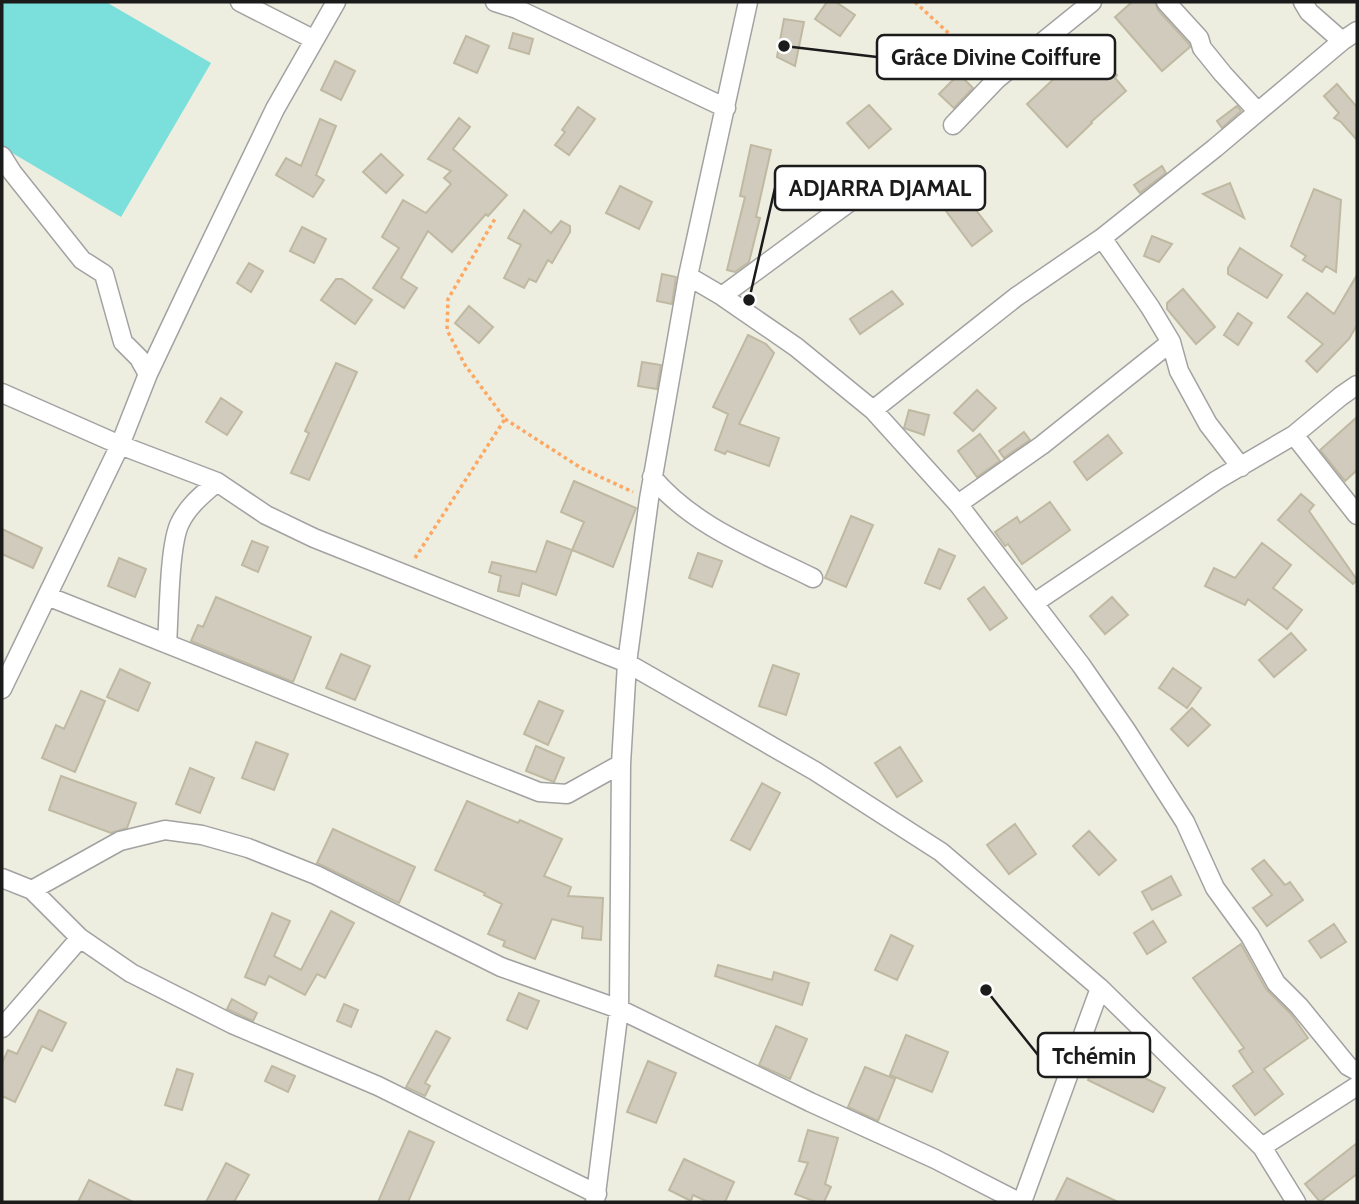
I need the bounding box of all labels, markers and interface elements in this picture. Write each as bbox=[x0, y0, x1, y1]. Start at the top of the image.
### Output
callout: Grâce Divine Coiffure bbox=[877, 35, 1115, 79]
text: Grâce Divine Coiffure bbox=[891, 43, 1101, 71]
callout: ADJARRA DJAMAL bbox=[775, 166, 985, 210]
text: ADJARRA DJAMAL bbox=[789, 174, 972, 202]
callout: Tchémin bbox=[1038, 1033, 1150, 1077]
text: Tchémin bbox=[1052, 1042, 1136, 1070]

